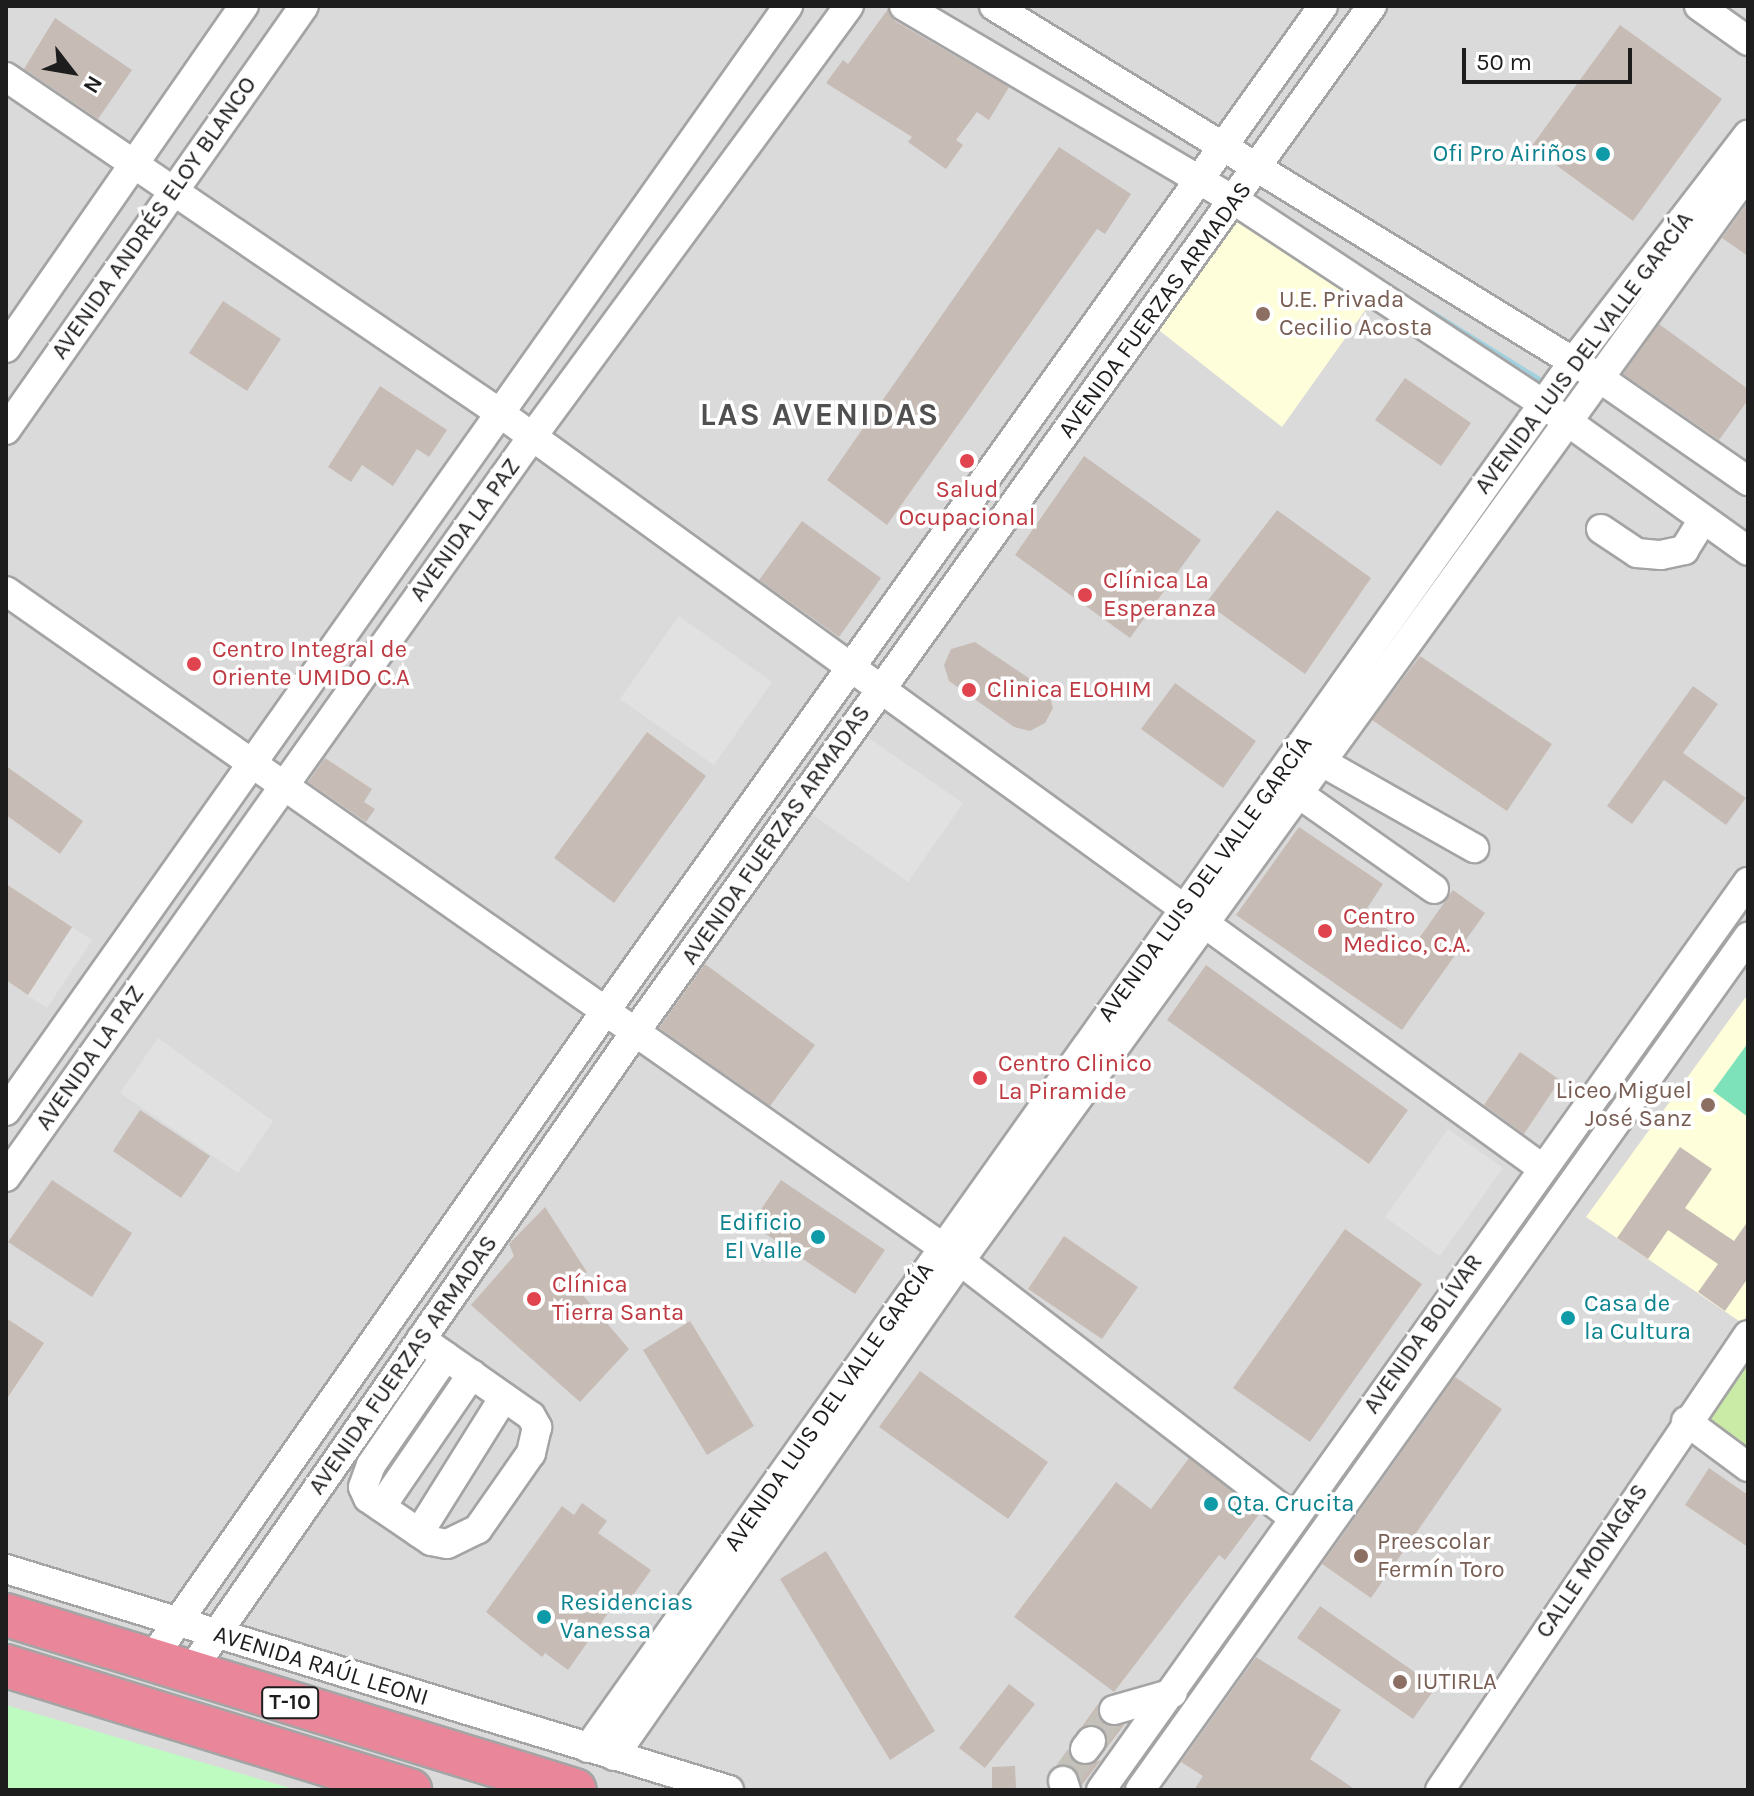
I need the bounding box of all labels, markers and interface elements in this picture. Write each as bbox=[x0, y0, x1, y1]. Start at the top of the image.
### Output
north arrow bbox=[32, 32, 112, 112]
scale bar bbox=[1466, 32, 1636, 82]
text: 50 m bbox=[1476, 48, 1532, 76]
street label: AVENIDA ANDRÉS ELOY BLANCO bbox=[45, 71, 263, 365]
place label: Ofi Pro Airiños bbox=[1433, 140, 1587, 168]
marker: Ofi Pro Airiños bbox=[1594, 145, 1612, 163]
street label: AVENIDA FUERZAS ARMADAS bbox=[1052, 176, 1258, 444]
street label: AVENIDA LUIS DEL VALLE GARCÍA bbox=[1468, 206, 1700, 500]
place label: U.E. Privada Cecilio Acosta bbox=[1279, 286, 1432, 342]
marker: U.E. Privada Cecilio Acosta bbox=[1254, 305, 1272, 323]
district label: LAS AVENIDAS bbox=[700, 396, 940, 434]
marker: Salud Ocupacional bbox=[956, 450, 978, 472]
street label: AVENIDA LA PAZ bbox=[404, 453, 526, 607]
place label: Salud Ocupacional bbox=[899, 476, 1035, 532]
place label: Clínica La Esperanza bbox=[1103, 567, 1216, 623]
marker: Clínica La Esperanza bbox=[1074, 584, 1096, 606]
place label: Centro Integral de Oriente UMIDO C.A bbox=[212, 636, 410, 692]
marker: Centro Integral de Oriente UMIDO C.A bbox=[183, 653, 205, 675]
place label: Clinica ELOHIM bbox=[987, 676, 1152, 704]
marker: Clinica ELOHIM bbox=[958, 679, 980, 701]
street label: AVENIDA FUERZAS ARMADAS bbox=[675, 700, 877, 970]
street label: AVENIDA LUIS DEL VALLE GARCÍA bbox=[1092, 731, 1318, 1027]
place label: Centro Medico, C.A. bbox=[1343, 903, 1470, 959]
marker: Centro Medico, C.A. bbox=[1314, 920, 1336, 942]
street label: AVENIDA LA PAZ bbox=[30, 980, 150, 1136]
place label: Centro Clinico La Piramide bbox=[998, 1050, 1152, 1106]
marker: Centro Clinico La Piramide bbox=[969, 1067, 991, 1089]
place label: Liceo Miguel José Sanz bbox=[1556, 1077, 1692, 1133]
marker: Liceo Miguel José Sanz bbox=[1699, 1096, 1717, 1114]
place label: Edificio El Valle bbox=[719, 1209, 802, 1265]
marker: Edificio El Valle bbox=[809, 1228, 827, 1246]
street label: AVENIDA FUERZAS ARMADAS bbox=[302, 1230, 504, 1500]
street label: AVENIDA BOLÍVAR bbox=[1357, 1249, 1489, 1419]
street label: AVENIDA LUIS DEL VALLE GARCÍA bbox=[718, 1257, 940, 1557]
place label: Clínica Tierra Santa bbox=[552, 1271, 684, 1327]
marker: Clínica Tierra Santa bbox=[523, 1288, 545, 1310]
place label: Casa de la Cultura bbox=[1584, 1290, 1691, 1346]
marker: Casa de la Cultura bbox=[1559, 1309, 1577, 1327]
street label: CALLE MONAGAS bbox=[1530, 1478, 1654, 1644]
place label: Qta. Crucita bbox=[1227, 1490, 1355, 1518]
marker: Qta. Crucita bbox=[1202, 1495, 1220, 1513]
place label: Preescolar Fermín Toro bbox=[1377, 1528, 1505, 1584]
marker: Preescolar Fermín Toro bbox=[1352, 1547, 1370, 1565]
place label: Residencias Vanessa bbox=[560, 1589, 693, 1645]
marker: Residencias Vanessa bbox=[535, 1608, 553, 1626]
street label: AVENIDA RAÚL LEONI bbox=[210, 1620, 432, 1712]
place label: IUTIRLA bbox=[1416, 1668, 1497, 1696]
marker: IUTIRLA bbox=[1391, 1673, 1409, 1691]
road number: T-10 bbox=[260, 1685, 320, 1721]

